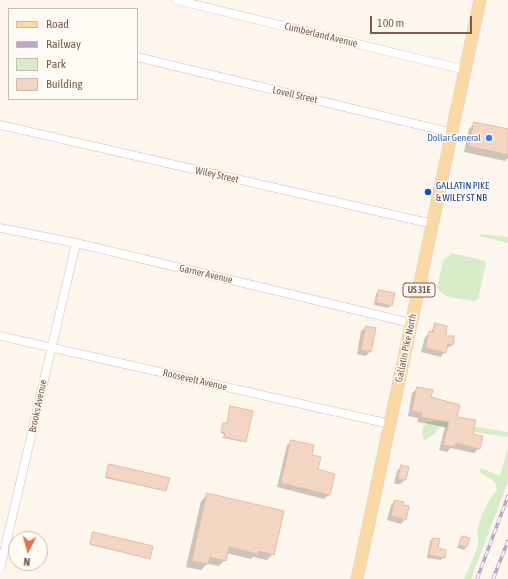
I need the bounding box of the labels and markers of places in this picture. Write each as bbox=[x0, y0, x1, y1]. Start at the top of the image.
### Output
place label: Dollar General bbox=[427, 132, 481, 144]
marker: Dollar General bbox=[484, 133, 494, 143]
place label: GALLATIN PIKE & WILEY ST NB bbox=[436, 180, 489, 204]
marker: GALLATIN PIKE & WILEY ST NB bbox=[423, 187, 433, 197]

